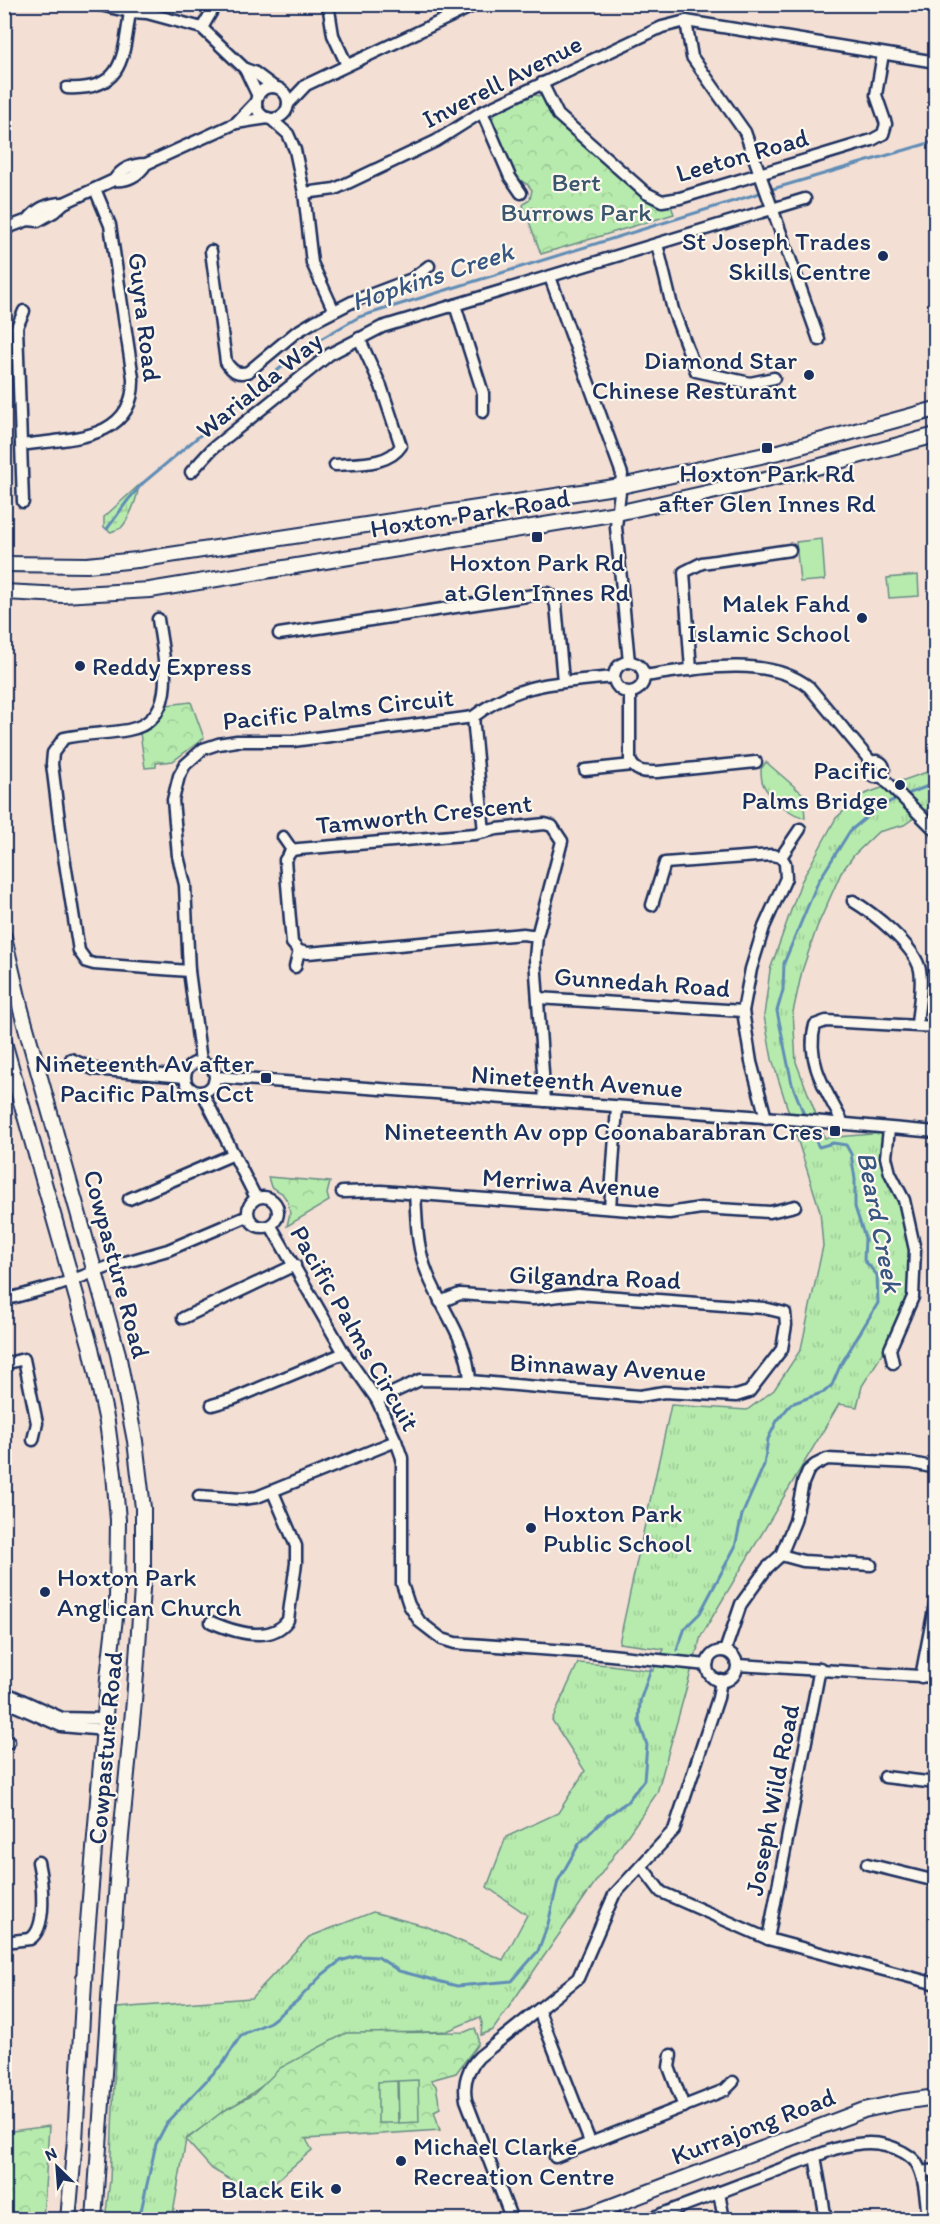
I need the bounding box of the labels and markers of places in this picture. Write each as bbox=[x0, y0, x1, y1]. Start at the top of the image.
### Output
place label: St Joseph Trades Skills Centre bbox=[682, 225, 871, 287]
marker: St Joseph Trades Skills Centre bbox=[876, 249, 890, 263]
place label: Diamond Star Chinese Resturant bbox=[592, 344, 797, 406]
marker: Diamond Star Chinese Resturant bbox=[802, 368, 816, 382]
marker: Hoxton Park Rd after Glen Innes Rd bbox=[760, 441, 774, 455]
place label: Hoxton Park Rd after Glen Innes Rd bbox=[658, 457, 876, 519]
marker: Hoxton Park Rd at Glen Innes Rd bbox=[530, 530, 544, 544]
place label: Hoxton Park Rd at Glen Innes Rd bbox=[444, 546, 630, 608]
place label: Malek Fahd Islamic School bbox=[687, 587, 851, 649]
marker: Malek Fahd Islamic School bbox=[855, 611, 869, 625]
place label: Reddy Express bbox=[92, 650, 252, 682]
marker: Reddy Express bbox=[73, 659, 87, 673]
place label: Pacific Palms Bridge bbox=[742, 754, 888, 816]
marker: Pacific Palms Bridge bbox=[893, 778, 907, 792]
place label: Nineteenth Av after Pacific Palms Cct bbox=[35, 1047, 255, 1109]
marker: Nineteenth Av after Pacific Palms Cct bbox=[259, 1071, 273, 1085]
place label: Nineteenth Av opp Coonabarabran Cres bbox=[384, 1115, 823, 1147]
marker: Nineteenth Av opp Coonabarabran Cres bbox=[828, 1124, 842, 1138]
place label: Hoxton Park Public School bbox=[543, 1497, 692, 1559]
marker: Hoxton Park Public School bbox=[524, 1521, 538, 1535]
place label: Hoxton Park Anglican Church bbox=[57, 1561, 241, 1623]
marker: Hoxton Park Anglican Church bbox=[38, 1585, 52, 1599]
place label: Michael Clarke Recreation Centre bbox=[413, 2130, 615, 2192]
marker: Michael Clarke Recreation Centre bbox=[394, 2154, 408, 2168]
place label: Black Eik bbox=[221, 2173, 325, 2205]
marker: Black Eik bbox=[329, 2182, 343, 2196]

